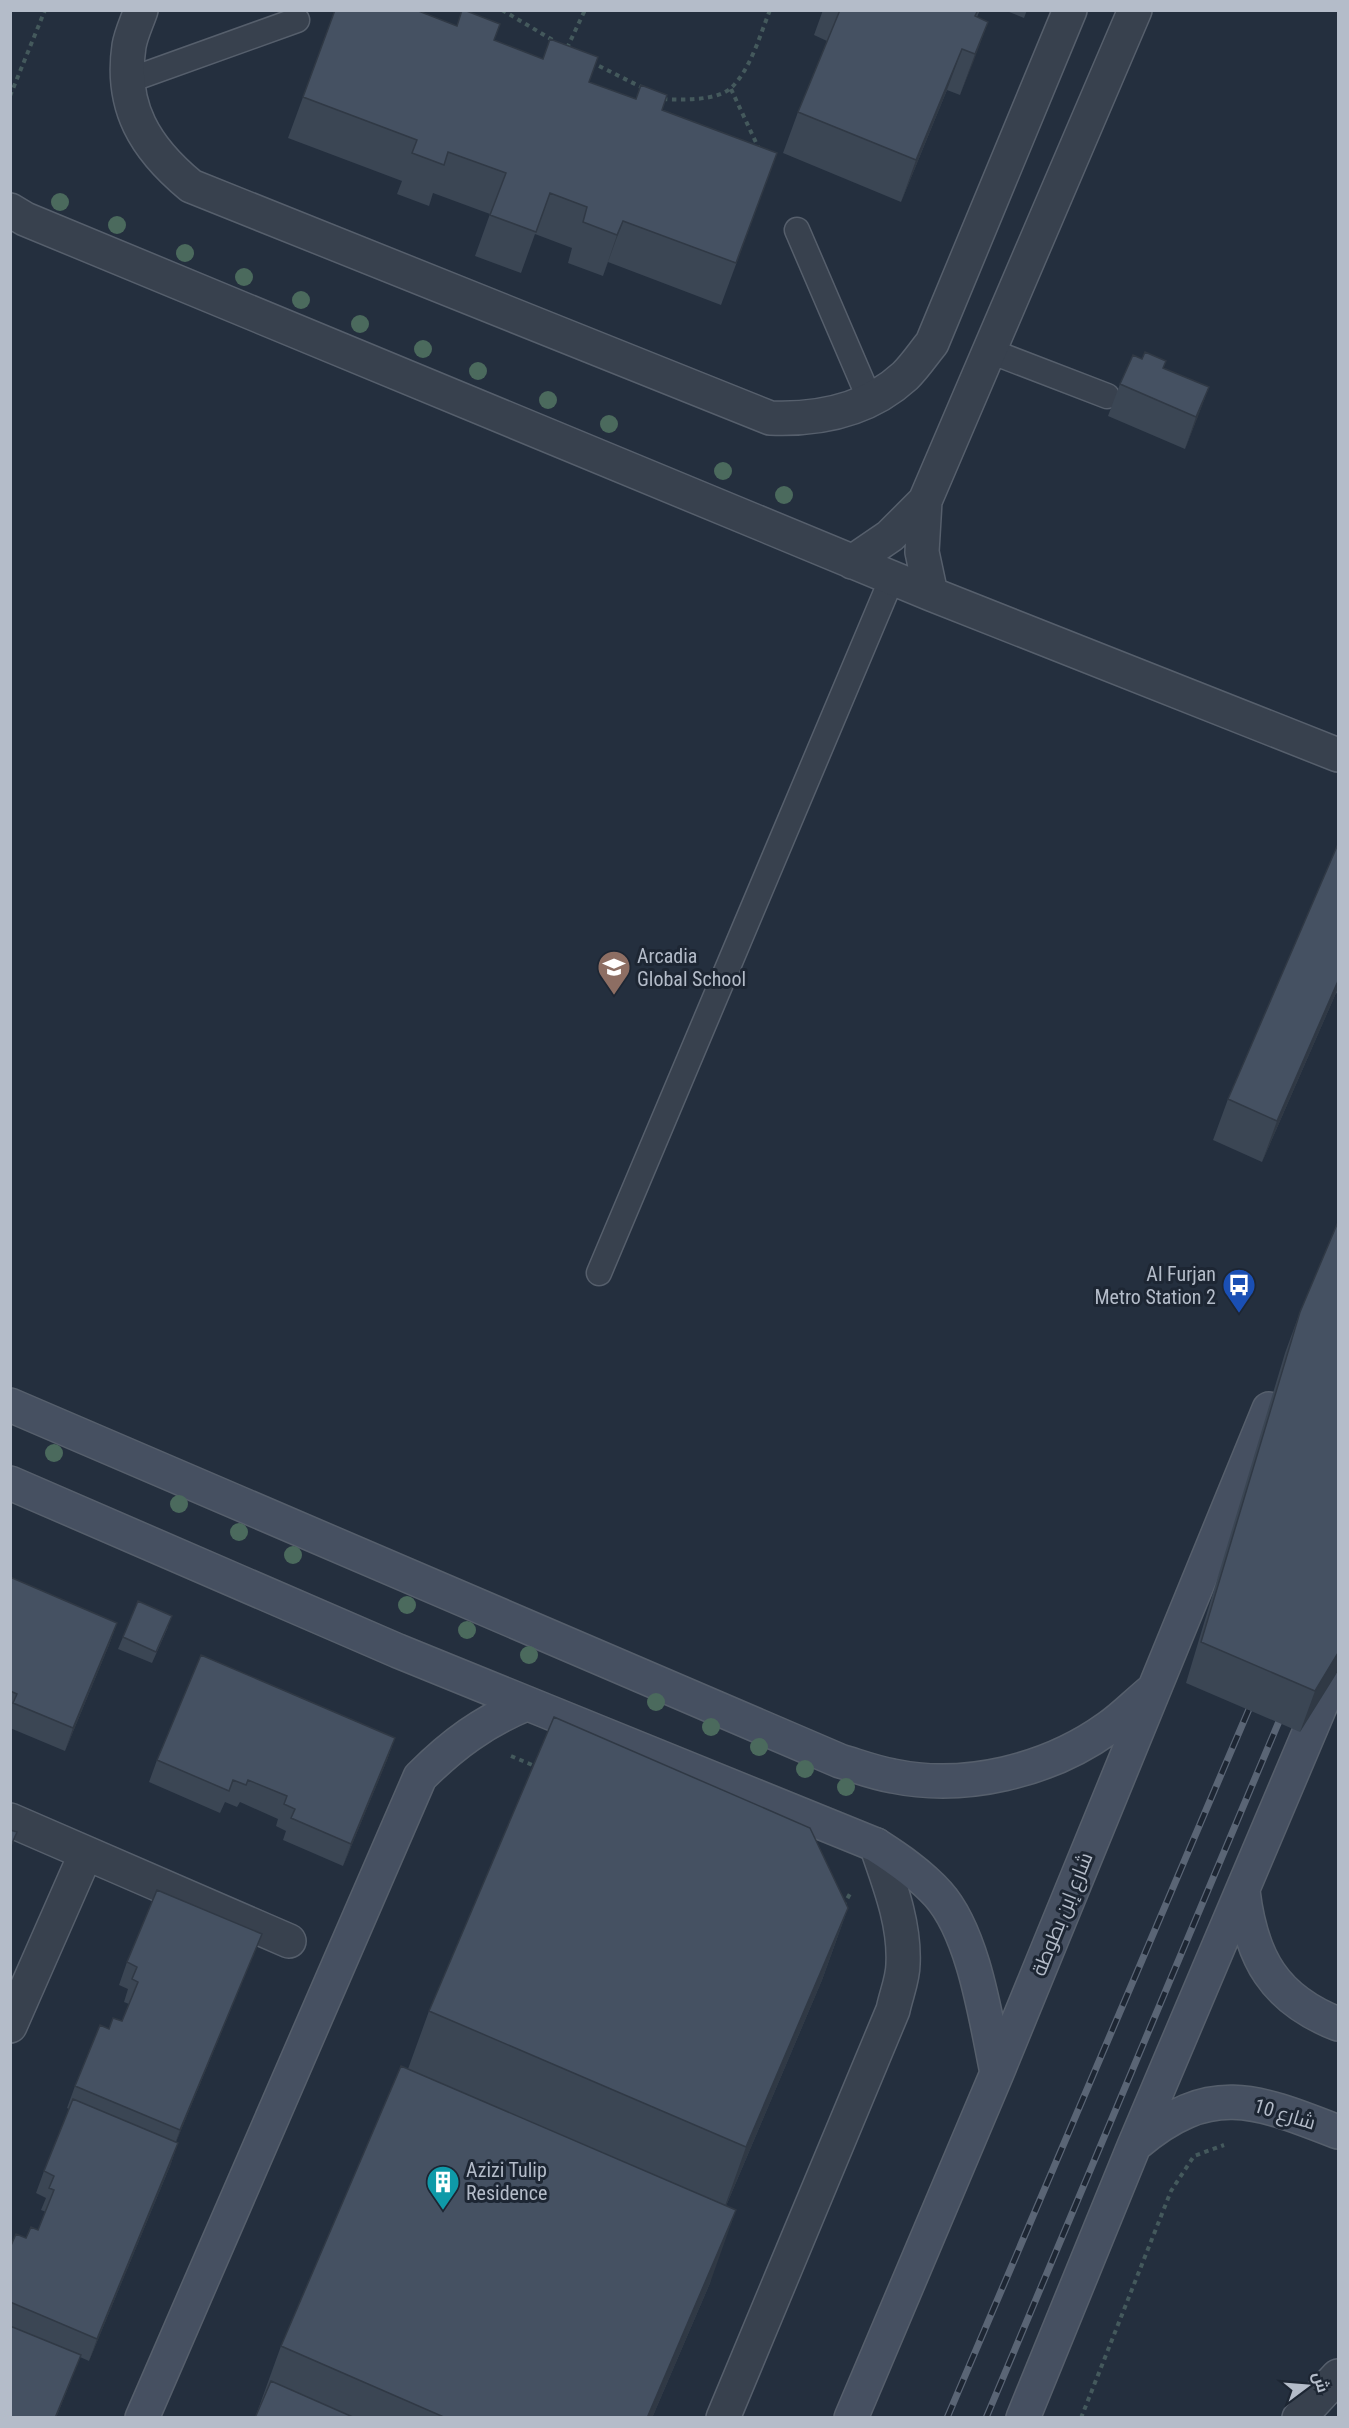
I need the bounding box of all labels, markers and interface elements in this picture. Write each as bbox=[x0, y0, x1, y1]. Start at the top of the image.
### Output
place label: Arcadia Global School bbox=[637, 944, 746, 991]
school or university icon: Arcadia Global School bbox=[596, 949, 632, 996]
place label: Al Furjan Metro Station 2 bbox=[1095, 1262, 1216, 1309]
bus stop icon: Al Furjan Metro Station 2 bbox=[1221, 1267, 1257, 1314]
street label: شارع إبن بطوطة bbox=[1026, 1849, 1100, 1980]
street label: شارع 10 bbox=[1251, 2093, 1319, 2137]
place label: Azizi Tulip Residence bbox=[466, 2158, 547, 2205]
building icon: Azizi Tulip Residence bbox=[425, 2164, 461, 2211]
north arrow bbox=[1277, 2356, 1337, 2416]
text: ش bbox=[1309, 2370, 1333, 2394]

